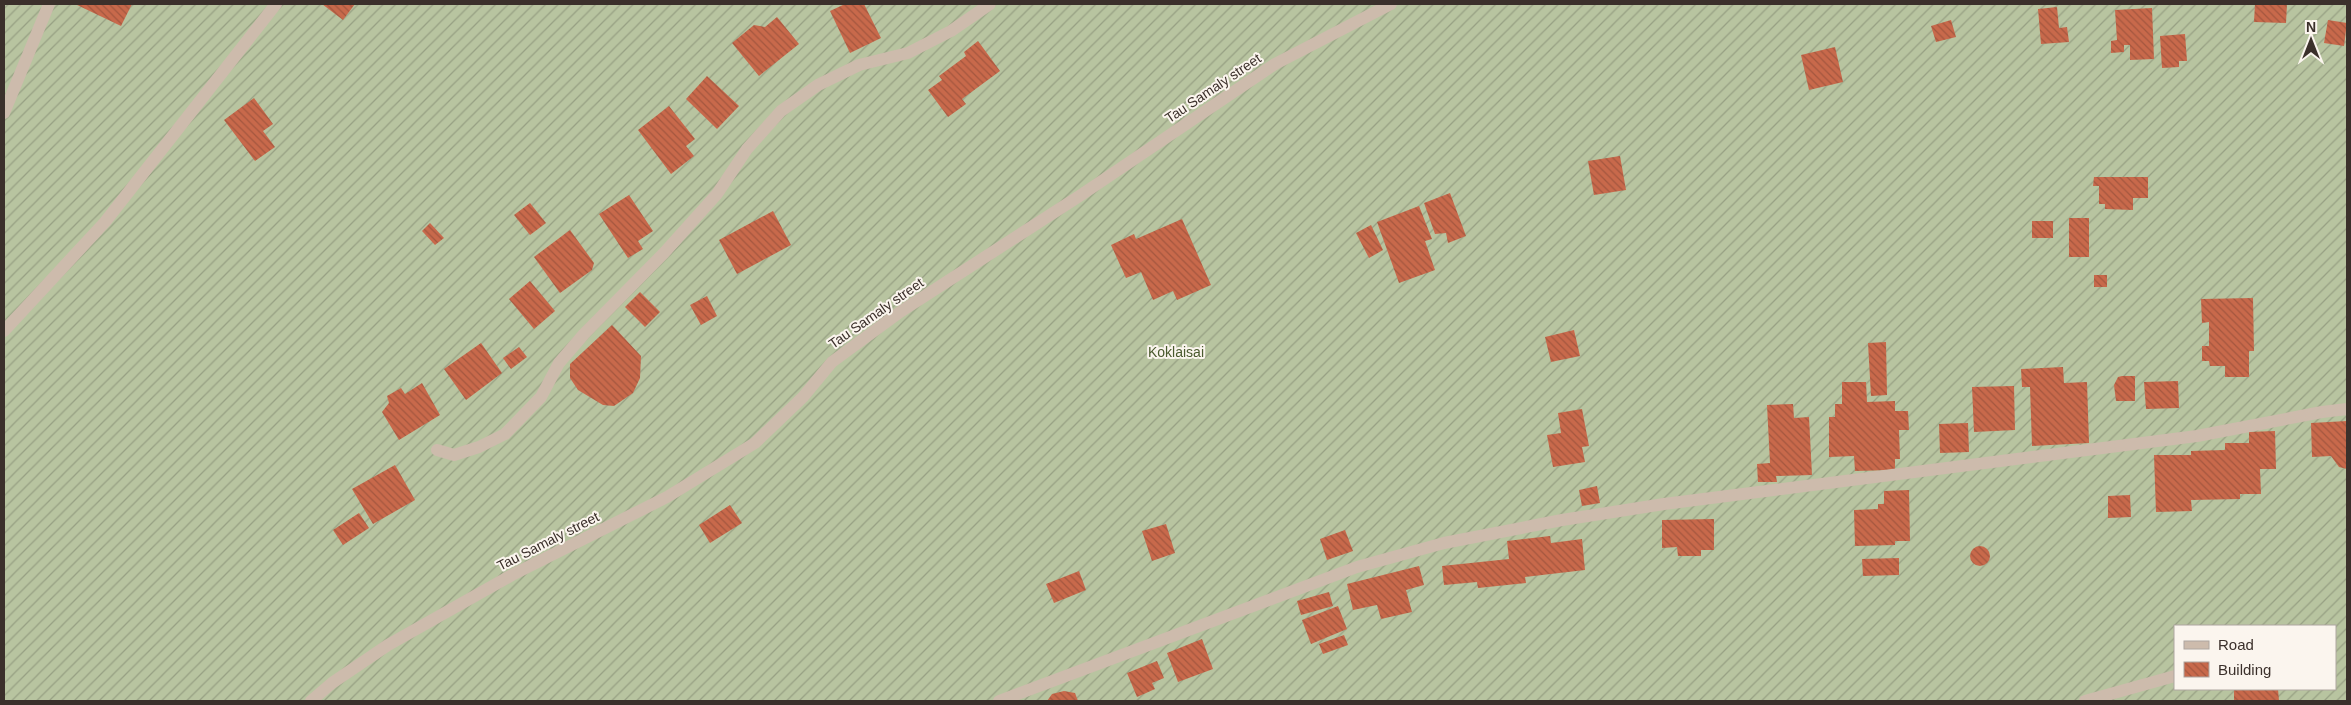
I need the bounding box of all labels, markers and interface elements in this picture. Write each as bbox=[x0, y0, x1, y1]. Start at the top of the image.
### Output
north arrow bbox=[2286, 15, 2336, 65]
text: N bbox=[2306, 19, 2316, 35]
street label: Tau Samaly street bbox=[1162, 50, 1264, 126]
street label: Tau Samaly street bbox=[826, 274, 927, 352]
park label: Koklaisai bbox=[1148, 344, 1204, 360]
street label: Tau Samaly street bbox=[494, 508, 602, 574]
legend bbox=[2174, 625, 2336, 690]
text: Road bbox=[2218, 636, 2254, 653]
text: Building bbox=[2218, 661, 2271, 678]

